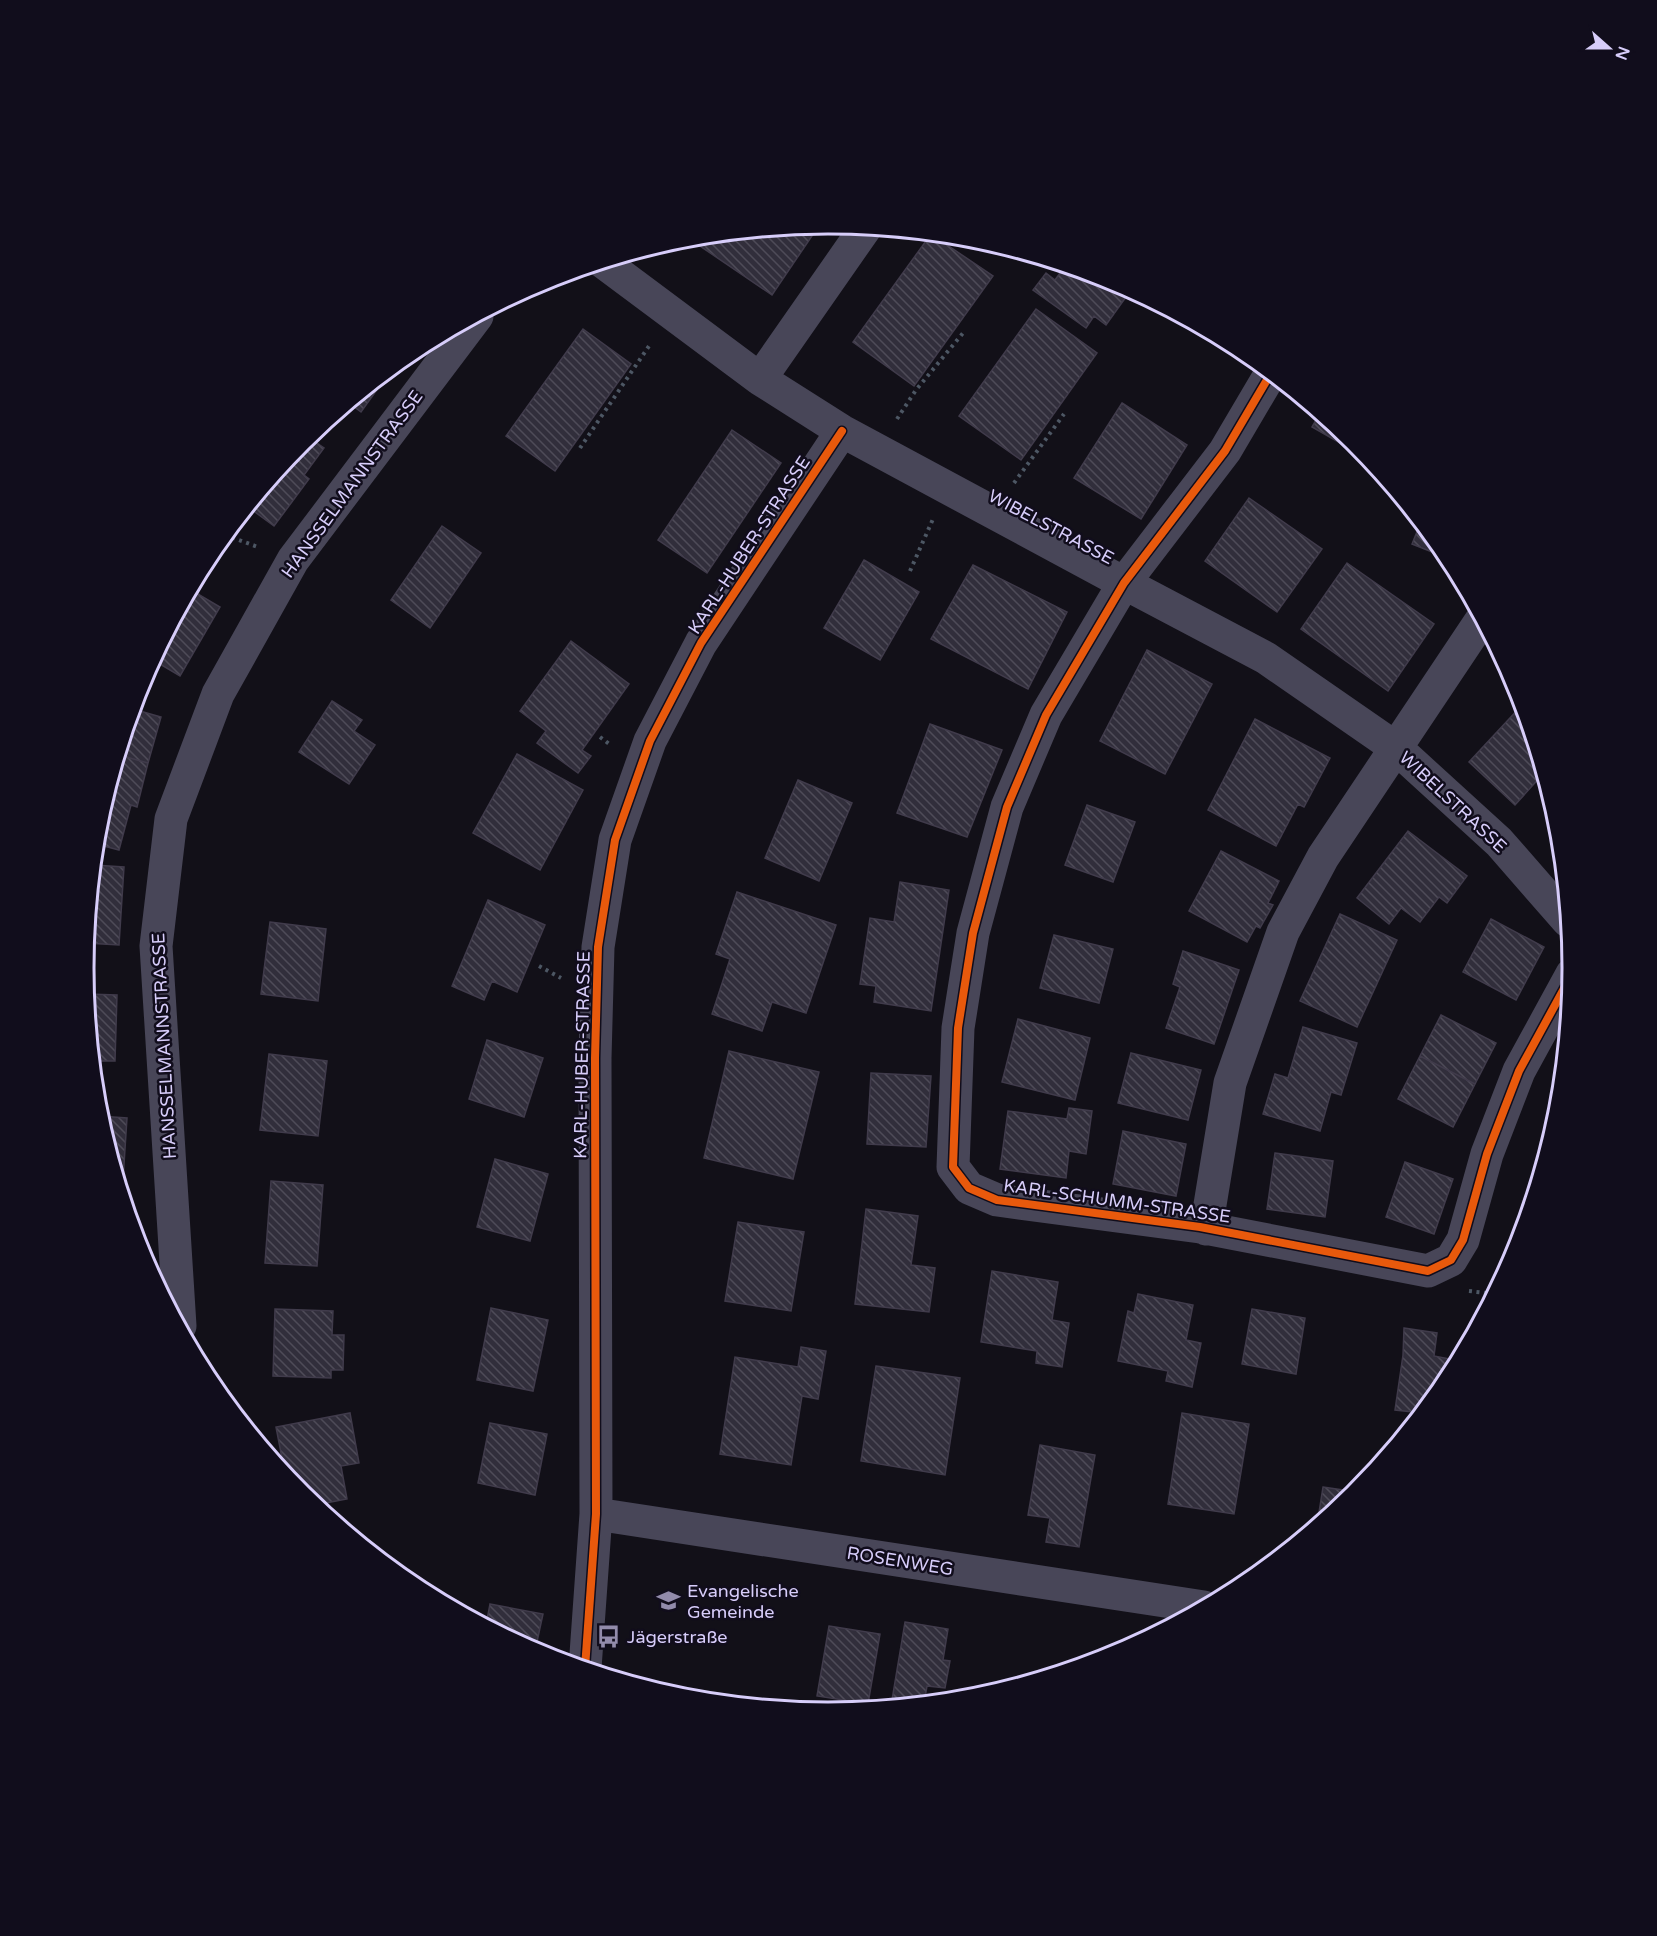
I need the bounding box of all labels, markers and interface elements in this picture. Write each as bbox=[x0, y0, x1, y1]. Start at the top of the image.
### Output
north arrow bbox=[1579, 18, 1639, 78]
text: N bbox=[1610, 43, 1634, 63]
street label: HANSSELMANNSTRASSE bbox=[277, 386, 427, 582]
street label: KARL-HUBER-STRASSE bbox=[683, 452, 815, 638]
street label: WIBELSTRASSE bbox=[984, 485, 1118, 569]
street label: WIBELSTRASSE bbox=[1395, 747, 1511, 857]
street label: HANSSELMANNSTRASSE bbox=[147, 932, 181, 1160]
street label: KARL-HUBER-STRASSE bbox=[569, 951, 595, 1159]
street label: KARL-SCHUMM-STRASSE bbox=[1002, 1174, 1232, 1228]
street label: ROSENWEG bbox=[845, 1542, 955, 1580]
place label: Evangelische Gemeinde bbox=[687, 1580, 799, 1623]
school or university icon: Evangelische Gemeinde bbox=[656, 1588, 682, 1614]
bus stop icon: Jägerstraße bbox=[596, 1624, 622, 1650]
place label: Jägerstraße bbox=[627, 1626, 728, 1648]

